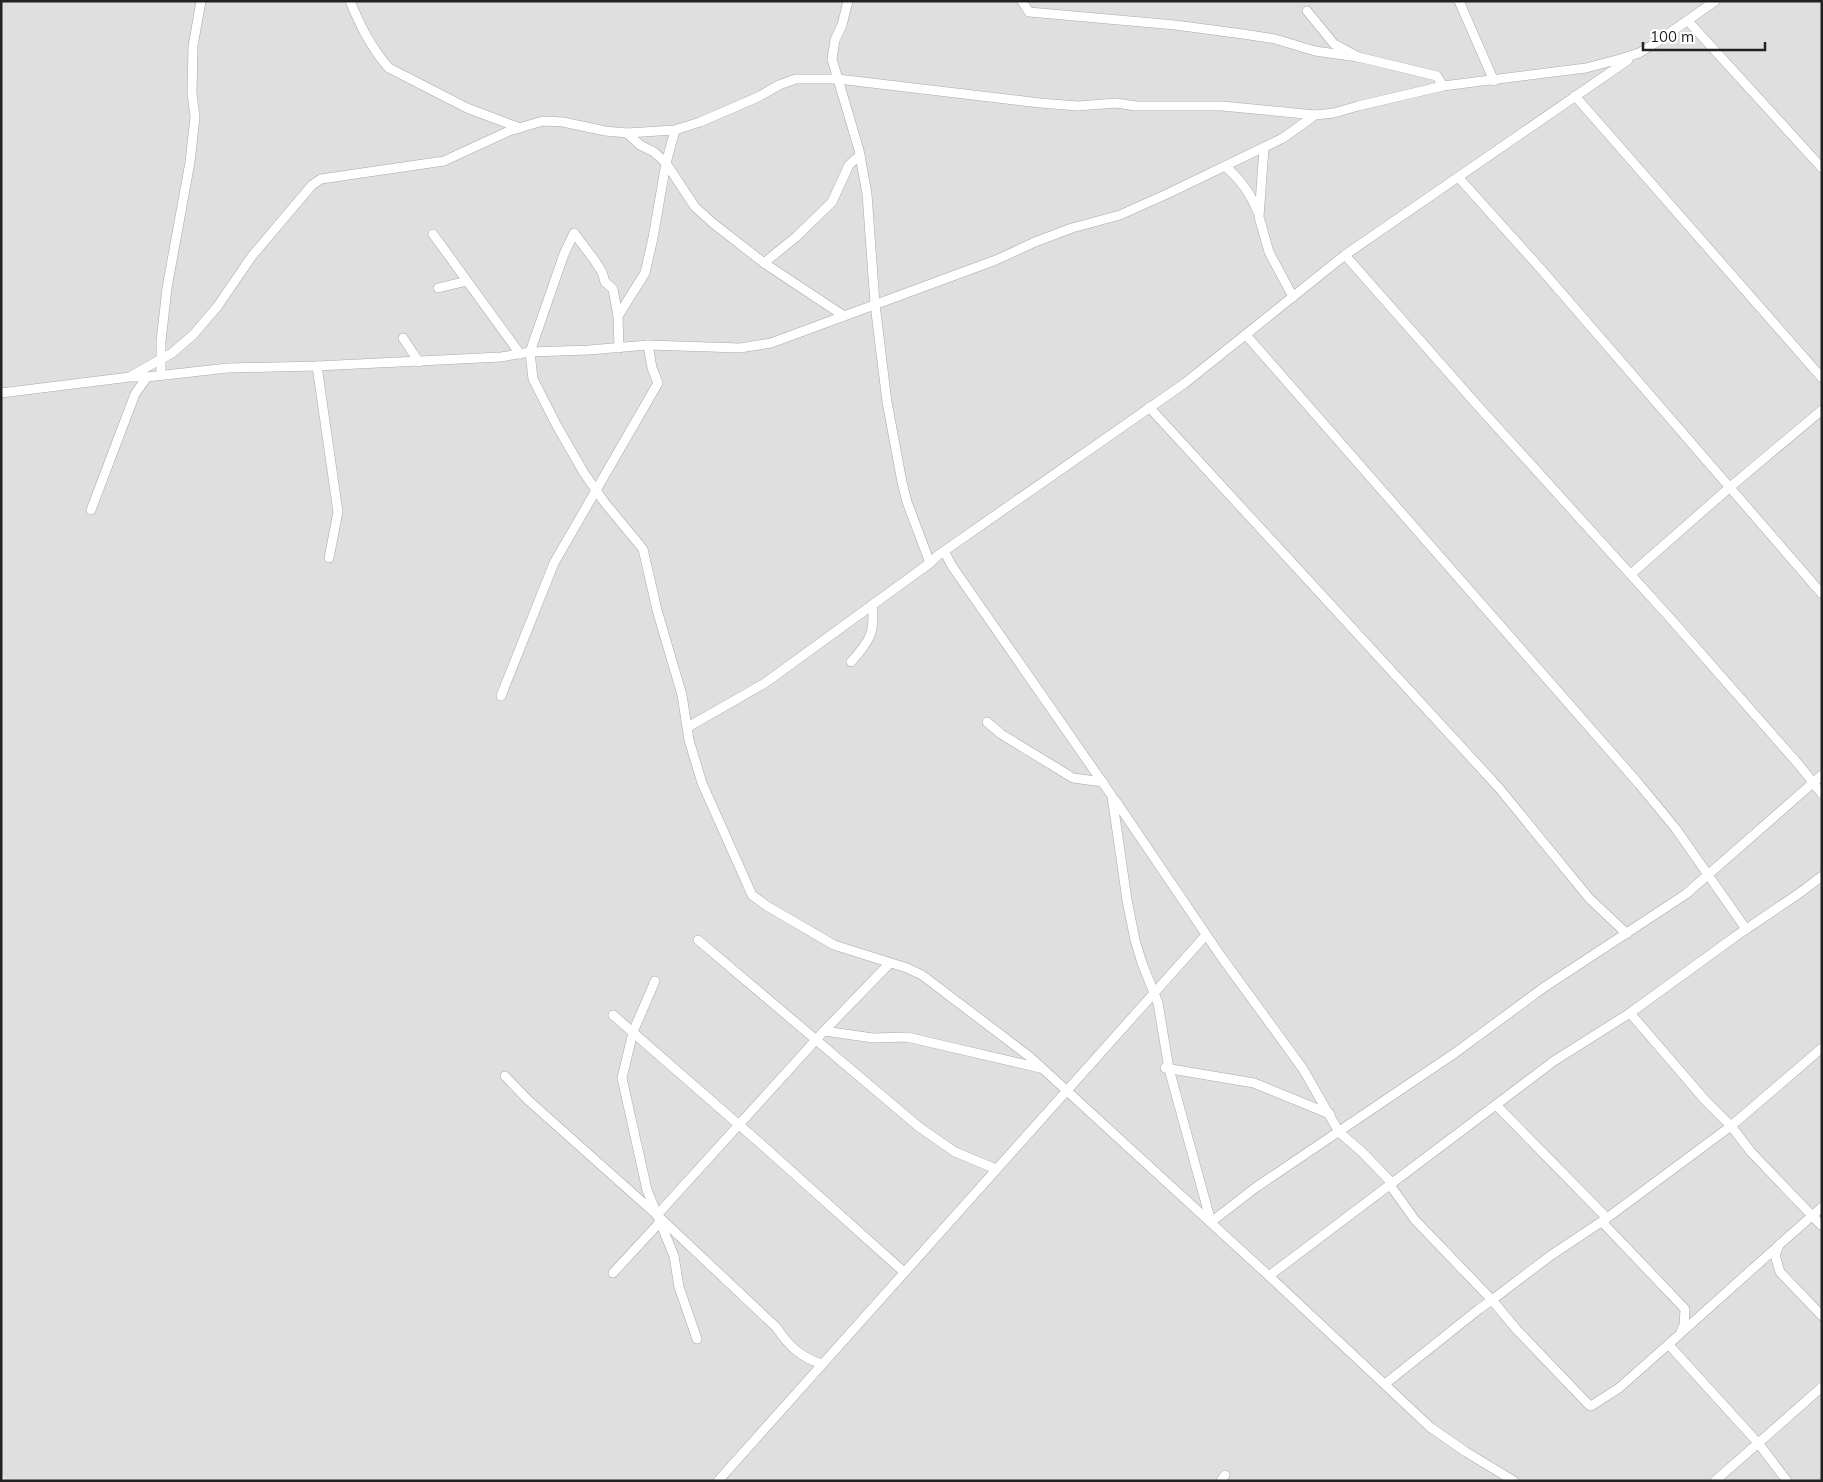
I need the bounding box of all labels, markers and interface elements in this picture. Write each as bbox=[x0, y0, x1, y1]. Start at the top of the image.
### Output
scale bar bbox=[1643, 20, 1766, 52]
text: 100 m bbox=[1650, 27, 1694, 46]

